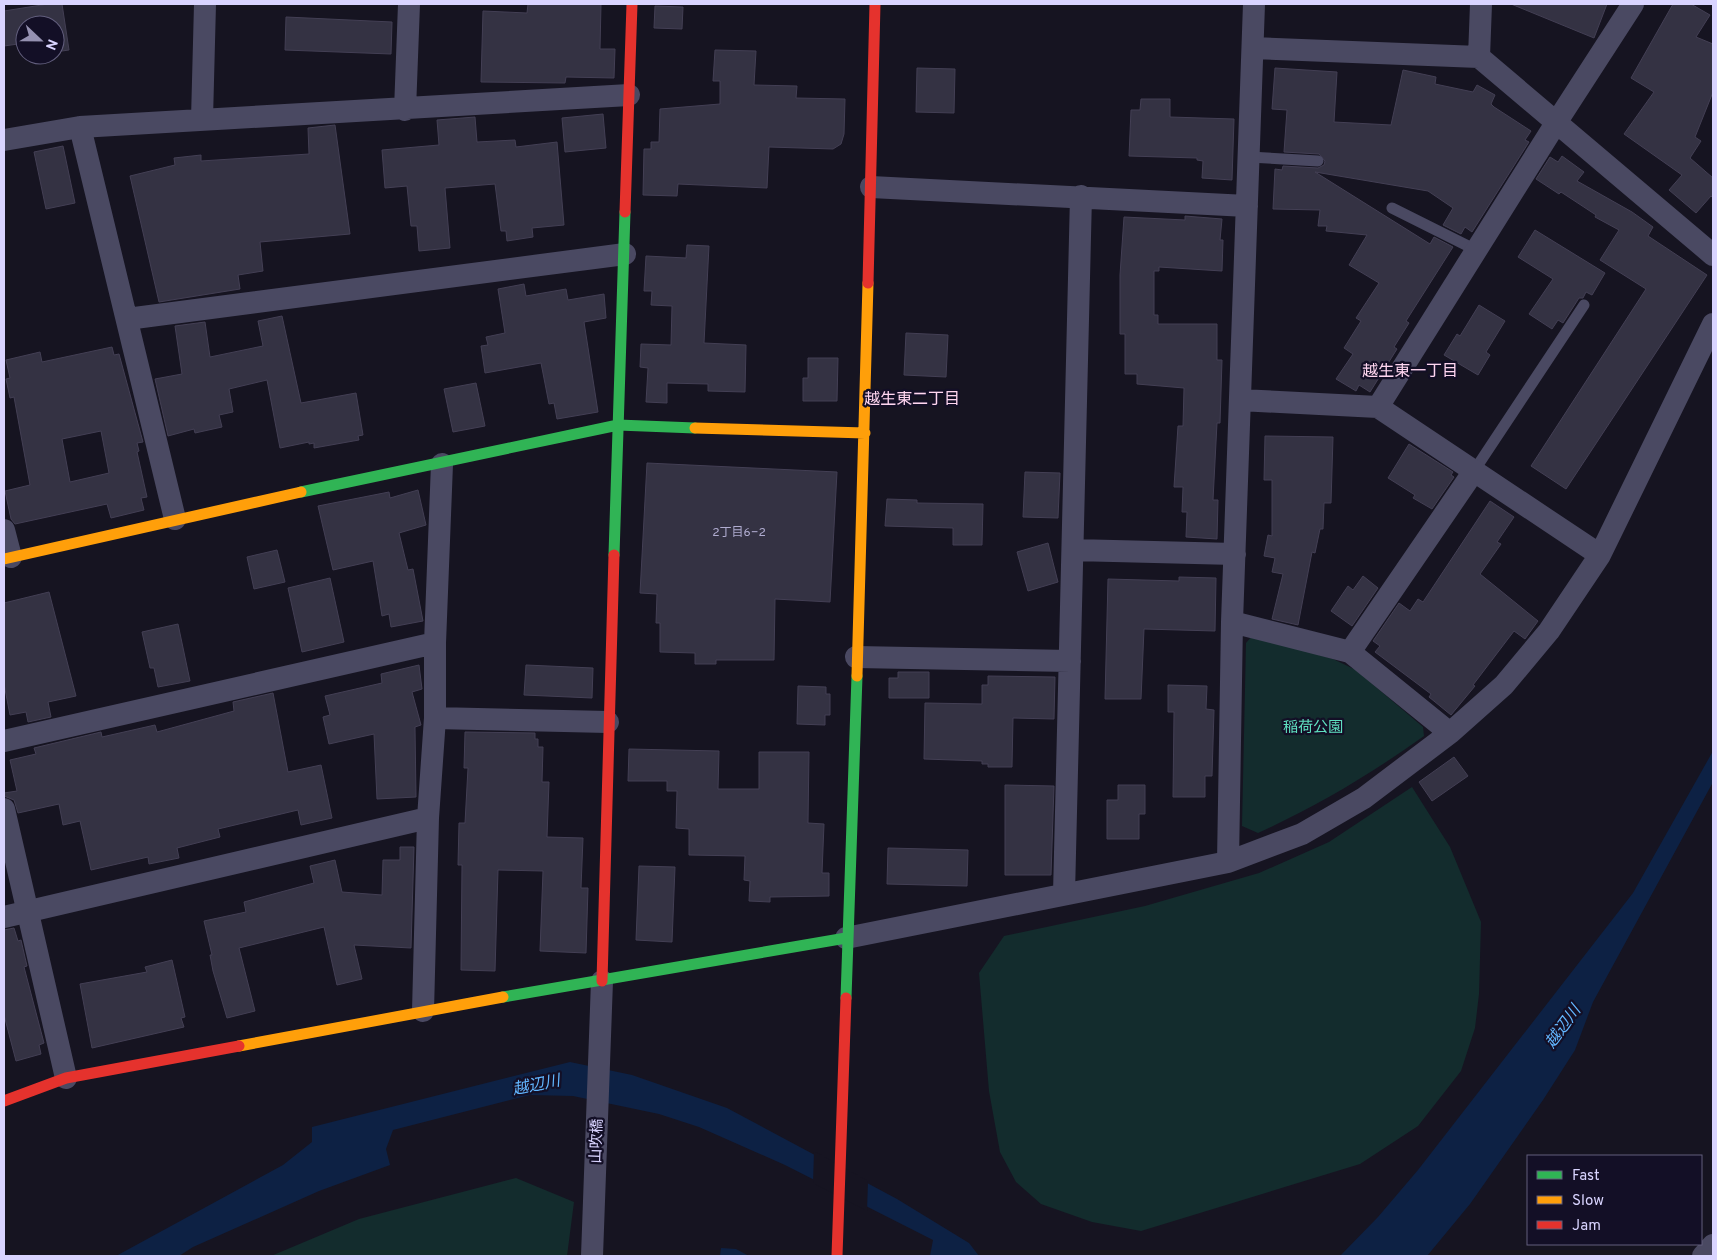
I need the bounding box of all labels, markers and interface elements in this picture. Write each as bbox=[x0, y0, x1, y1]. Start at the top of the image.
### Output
north arrow bbox=[15, 15, 65, 65]
text: N bbox=[41, 36, 60, 52]
district label: 越生東一丁目 bbox=[1362, 362, 1458, 382]
district label: 越生東二丁目 bbox=[864, 390, 960, 410]
house number: 2丁目6−2 bbox=[712, 525, 766, 541]
park label: 稲荷公園 bbox=[1283, 719, 1343, 738]
water label: 越辺川 bbox=[1541, 1000, 1587, 1052]
water label: 越辺川 bbox=[511, 1071, 564, 1100]
street label: 山吹橋 bbox=[587, 1118, 608, 1164]
legend bbox=[1527, 1155, 1702, 1245]
text: Fast bbox=[1572, 1167, 1600, 1186]
text: Slow bbox=[1572, 1192, 1604, 1211]
text: Jam bbox=[1572, 1217, 1601, 1236]

